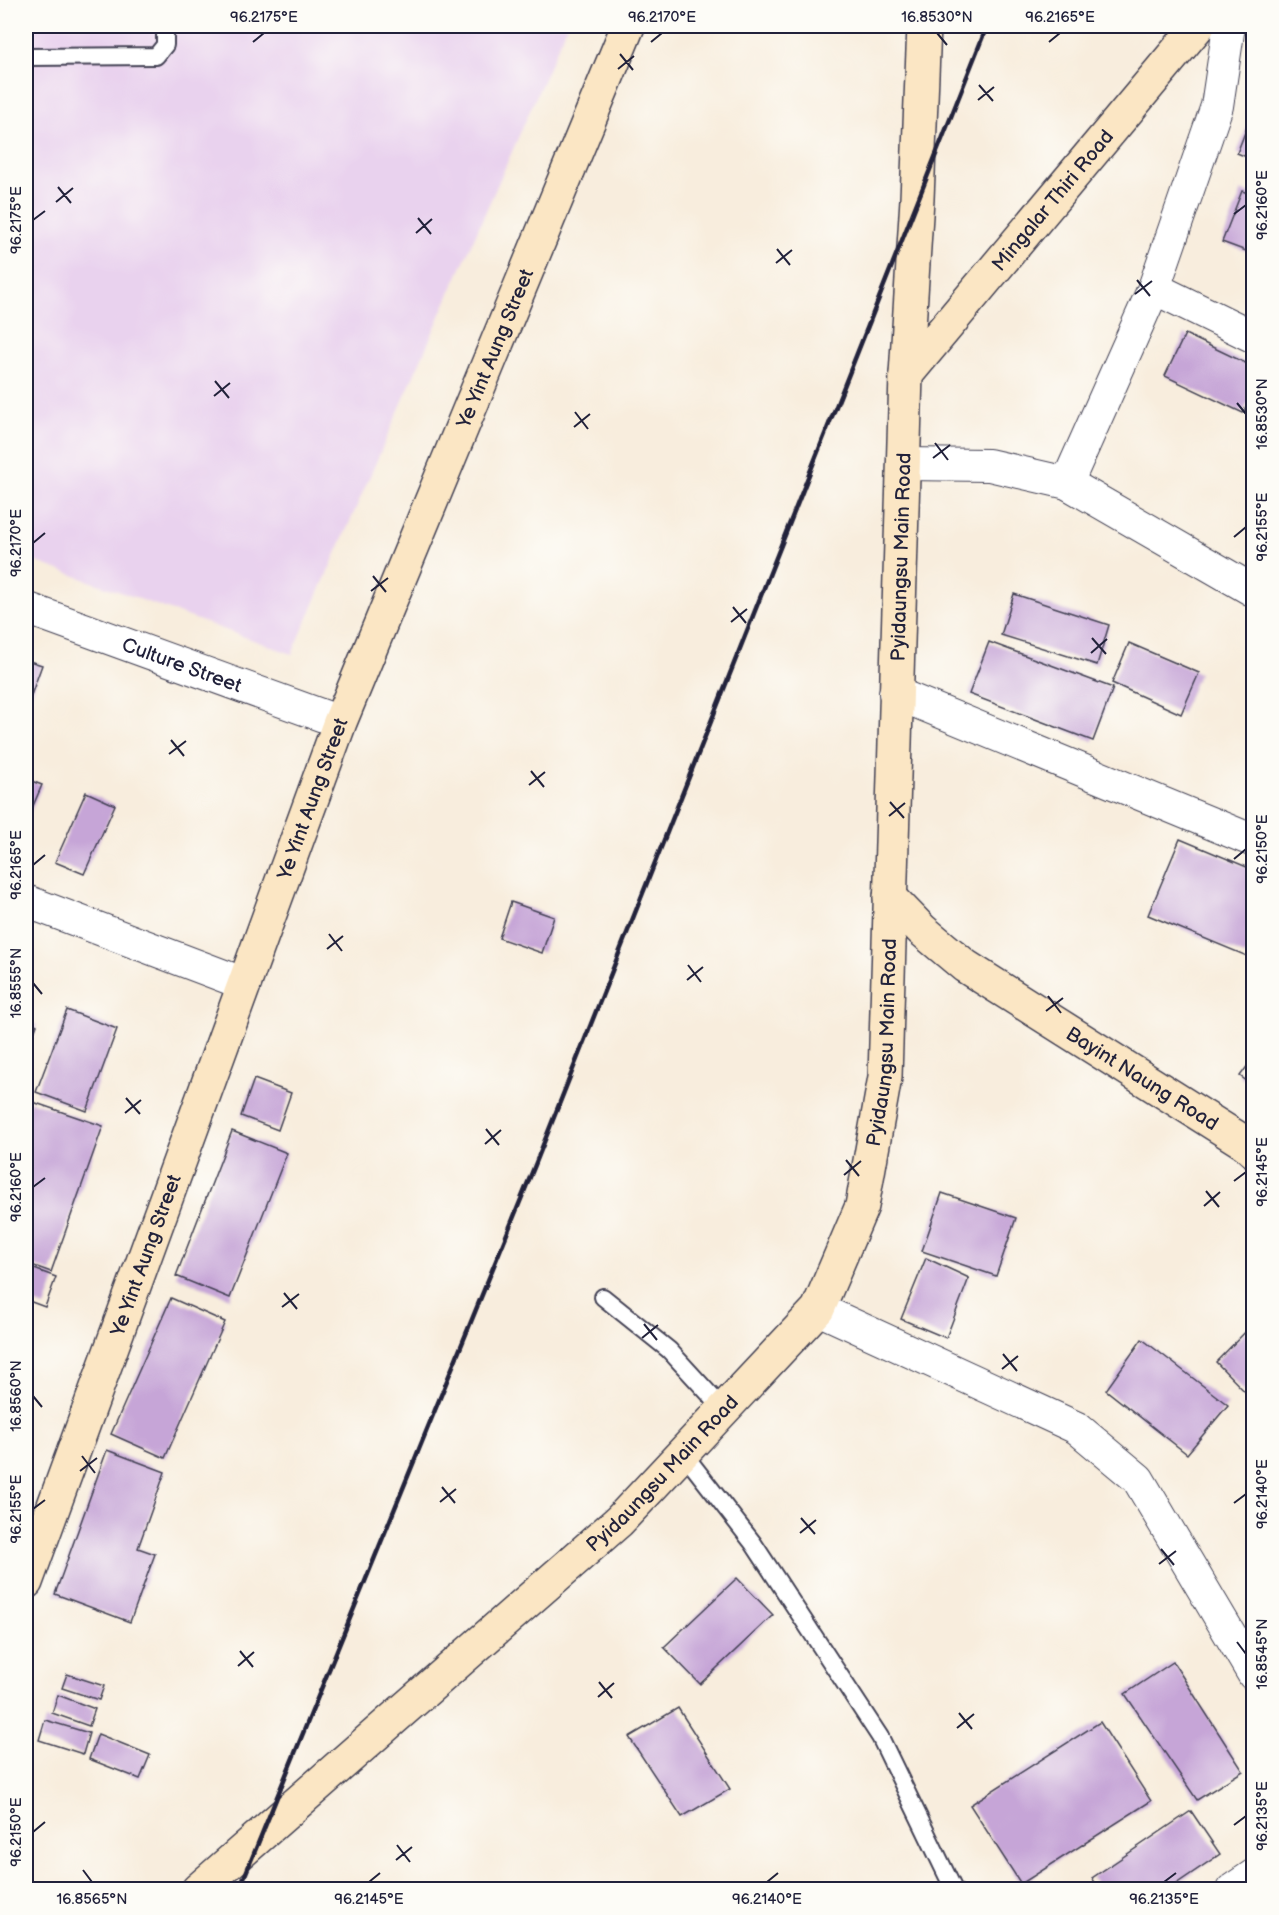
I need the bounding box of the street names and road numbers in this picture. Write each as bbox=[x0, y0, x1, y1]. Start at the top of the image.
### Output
street label: Mingalar Thiri Road bbox=[987, 125, 1119, 276]
street label: Ye Yint Aung Street bbox=[452, 265, 539, 433]
street label: Pyidaungsu Main Road bbox=[886, 452, 917, 662]
street label: Culture Street bbox=[119, 633, 245, 698]
street label: Ye Yint Aung Street bbox=[272, 714, 353, 884]
street label: Pyidaungsu Main Road bbox=[862, 938, 902, 1148]
street label: Bayint Naung Road bbox=[1061, 1022, 1223, 1136]
street label: Ye Yint Aung Street bbox=[105, 1171, 187, 1340]
street label: Pyidaungsu Main Road bbox=[582, 1391, 744, 1557]

